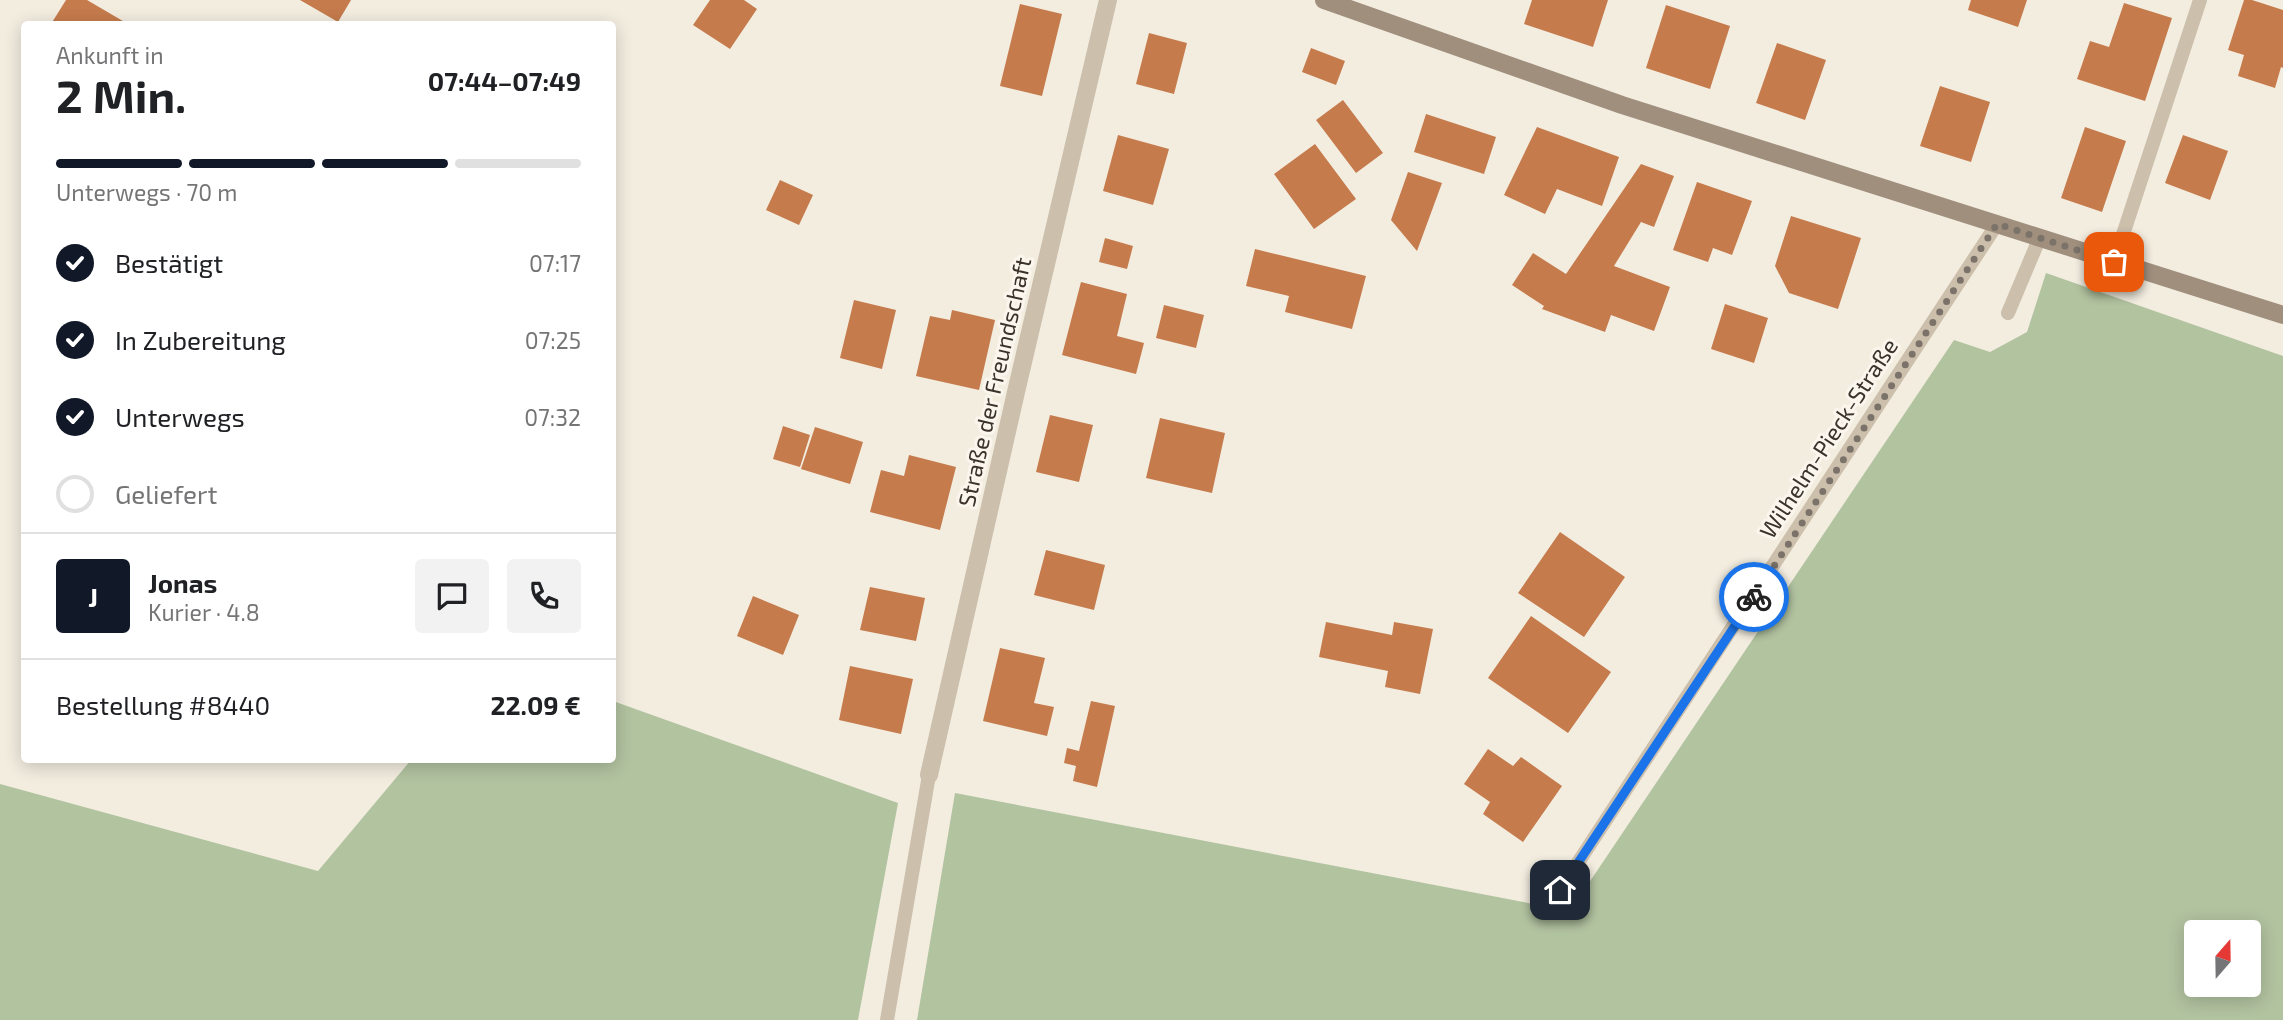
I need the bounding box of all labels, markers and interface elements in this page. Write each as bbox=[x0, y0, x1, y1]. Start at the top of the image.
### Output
text: Ankunft in bbox=[56, 41, 164, 69]
text: 07:44–07:49 bbox=[428, 65, 581, 96]
text: 2 Min. bbox=[56, 67, 186, 122]
text: Unterwegs · 70 m bbox=[56, 178, 237, 206]
pin bbox=[2084, 232, 2144, 292]
icon: bag bbox=[2095, 243, 2133, 281]
icon: check bbox=[56, 244, 94, 282]
text: Bestätigt bbox=[115, 247, 223, 278]
text: 07:17 bbox=[529, 249, 581, 277]
street label: Straße der Freundschaft bbox=[952, 254, 1036, 509]
icon: check bbox=[56, 321, 94, 359]
text: In Zubereitung bbox=[115, 324, 286, 355]
text: 07:25 bbox=[525, 326, 581, 354]
street label: Wilhelm-Pieck-Straße bbox=[1753, 333, 1903, 543]
icon: check bbox=[56, 398, 94, 436]
text: Unterwegs bbox=[115, 401, 245, 432]
text: 07:32 bbox=[524, 403, 581, 431]
text: Geliefert bbox=[115, 478, 217, 509]
button: chat bbox=[415, 559, 489, 633]
button: phone bbox=[507, 559, 581, 633]
courier bbox=[1719, 562, 1789, 632]
text: Jonas bbox=[148, 567, 217, 598]
icon: bike bbox=[1735, 578, 1773, 616]
text: J bbox=[88, 581, 98, 612]
text: Kurier · 4.8 bbox=[148, 598, 260, 626]
text: Bestellung #8440 bbox=[56, 689, 270, 720]
text: 22.09 € bbox=[490, 689, 581, 720]
pin bbox=[1530, 860, 1590, 920]
icon: home bbox=[1541, 871, 1579, 909]
north arrow bbox=[2184, 920, 2261, 998]
map controls bbox=[2184, 920, 2261, 997]

